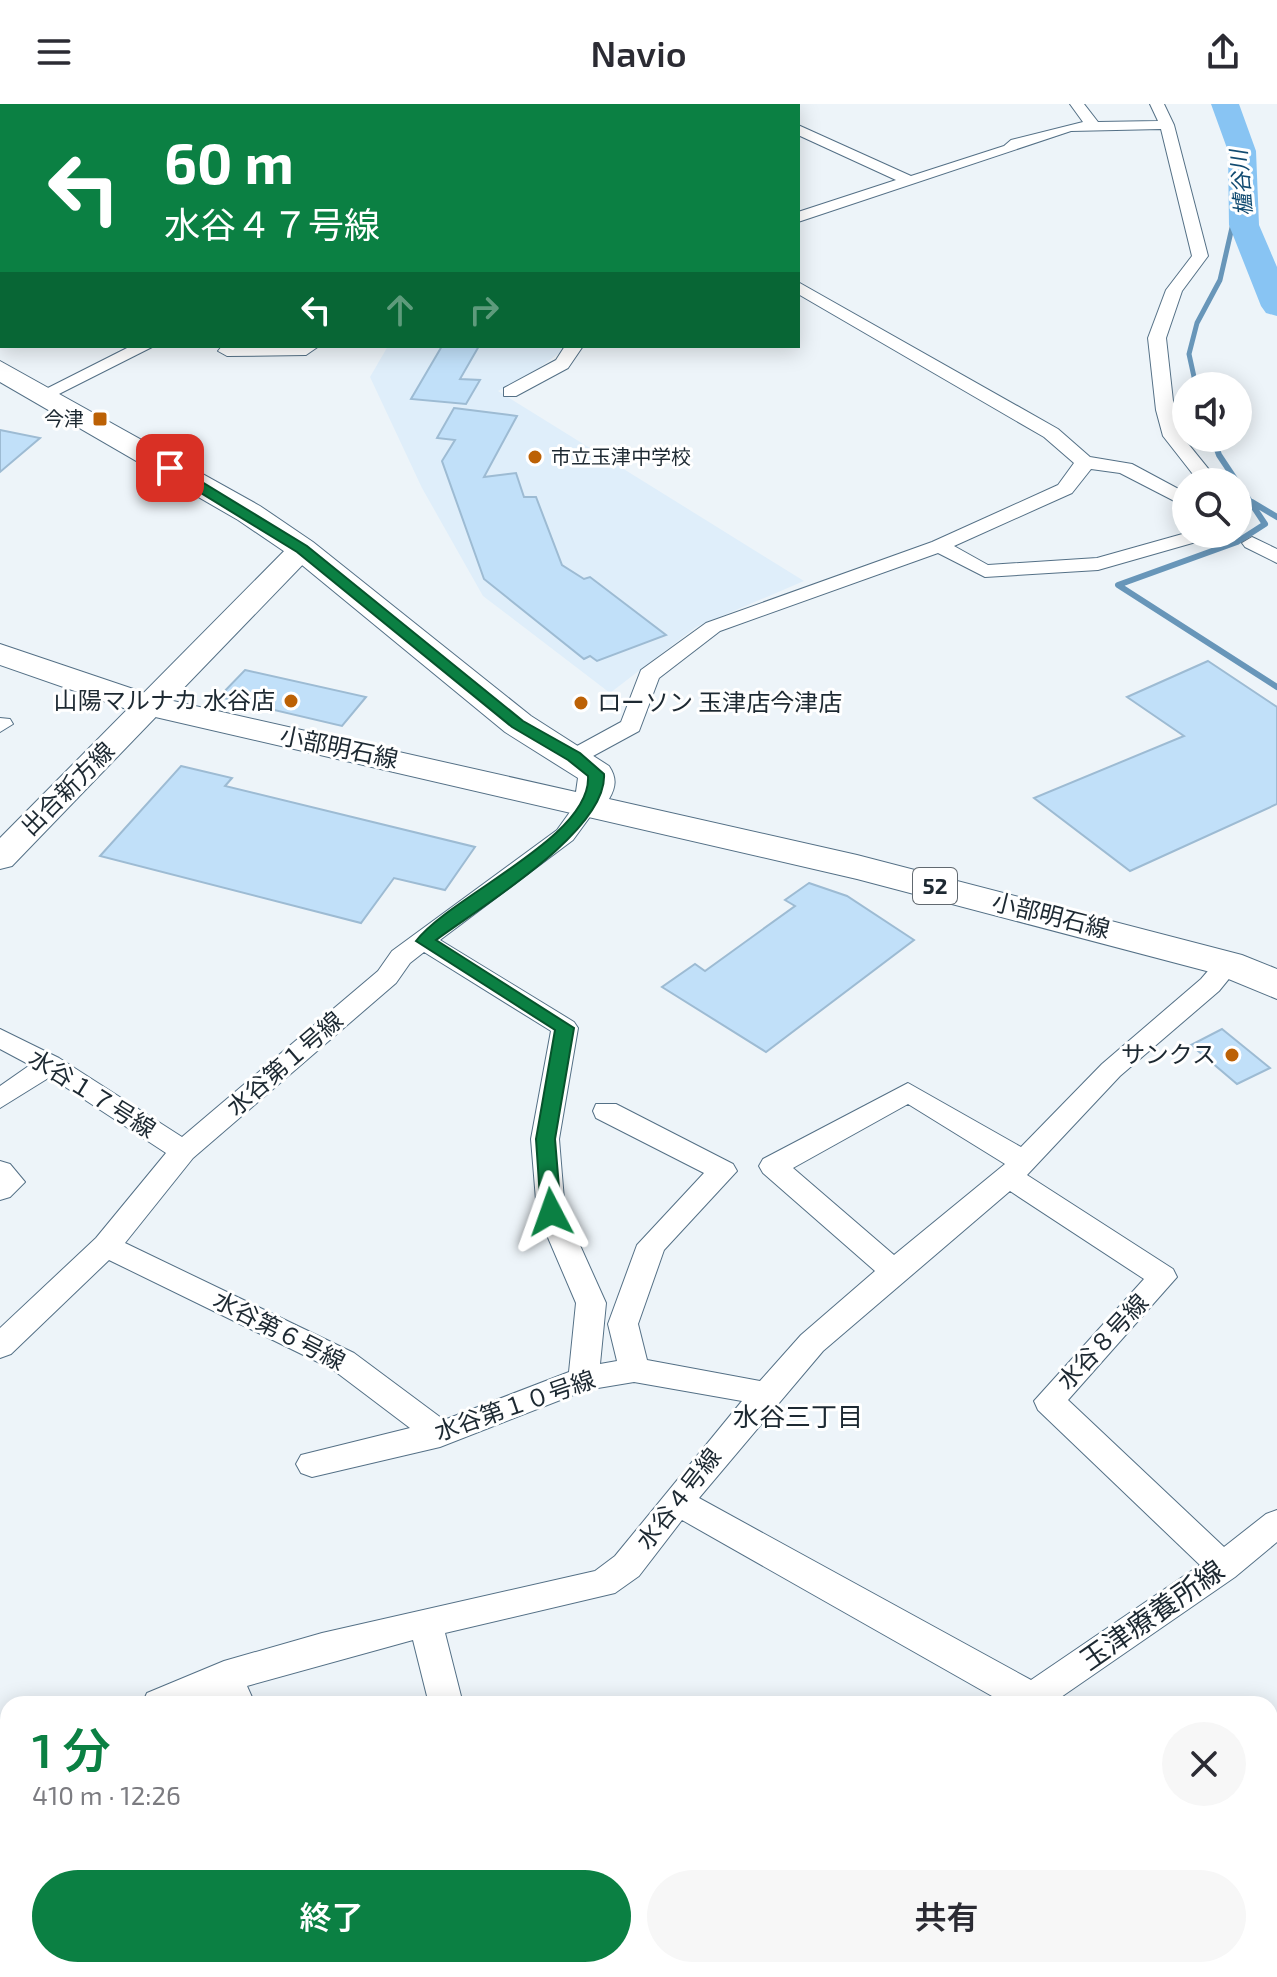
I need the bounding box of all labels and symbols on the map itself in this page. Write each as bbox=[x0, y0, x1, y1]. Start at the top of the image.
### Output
water label: 櫨谷川 bbox=[1224, 147, 1256, 217]
place label: 今津 bbox=[44, 406, 84, 430]
marker: 今津 bbox=[91, 410, 109, 428]
pin bbox=[136, 434, 204, 502]
place label: 市立玉津中学校 bbox=[551, 444, 691, 468]
marker: 市立玉津中学校 bbox=[526, 448, 544, 466]
place label: 山陽マルナカ 水谷店 bbox=[54, 685, 275, 714]
place label: ローソン 玉津店今津店 bbox=[597, 687, 842, 716]
marker: 山陽マルナカ 水谷店 bbox=[282, 692, 300, 710]
marker: ローソン 玉津店今津店 bbox=[572, 694, 590, 712]
street label: 小部明石線 bbox=[278, 720, 401, 773]
street label: 出合新方線 bbox=[14, 735, 120, 841]
road number: 52 bbox=[913, 868, 957, 904]
street label: 小部明石線 bbox=[990, 886, 1113, 943]
street label: 水谷第１号線 bbox=[220, 1005, 348, 1121]
place label: サンクス bbox=[1121, 1039, 1216, 1068]
street label: 水谷１７号線 bbox=[24, 1042, 162, 1143]
marker: サンクス bbox=[1223, 1046, 1241, 1064]
position arrow bbox=[509, 1170, 593, 1254]
street label: 水谷第６号線 bbox=[209, 1284, 350, 1375]
street label: 水谷８号線 bbox=[1050, 1287, 1153, 1395]
street label: 水谷第１０号線 bbox=[430, 1364, 599, 1446]
district label: 水谷三丁目 bbox=[733, 1400, 863, 1431]
street label: 水谷４号線 bbox=[629, 1442, 726, 1554]
street label: 玉津療養所線 bbox=[1073, 1552, 1230, 1676]

